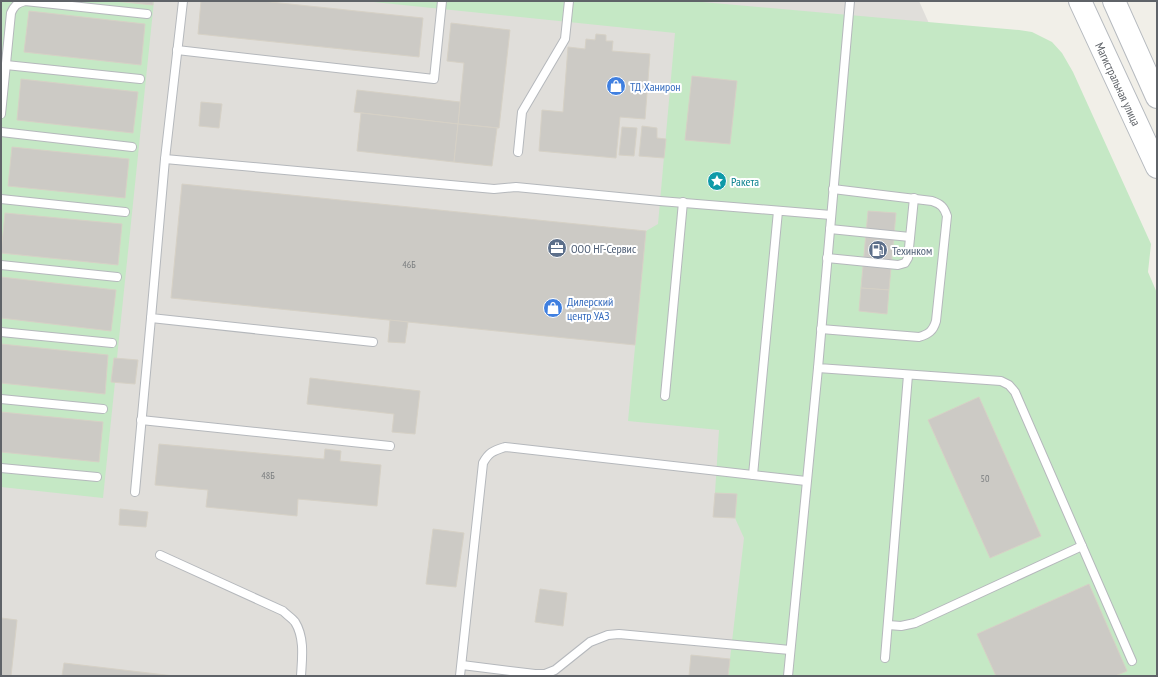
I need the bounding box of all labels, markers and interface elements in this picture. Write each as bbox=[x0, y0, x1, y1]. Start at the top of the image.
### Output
street label: Магистральная улица bbox=[1092, 40, 1144, 128]
shop icon: ТД Ханирон bbox=[605, 75, 627, 97]
place label: ТД Ханирон bbox=[630, 79, 681, 94]
place icon: Ракета bbox=[706, 170, 728, 192]
place label: Ракета bbox=[731, 174, 759, 189]
office icon: ООО НГ-Сервис bbox=[546, 237, 568, 259]
fuel station icon: Техинком bbox=[867, 239, 889, 261]
place label: ООО НГ-Сервис bbox=[571, 241, 637, 256]
place label: Техинком bbox=[892, 243, 932, 258]
house number: 46Б bbox=[402, 258, 416, 271]
place label: Дилерский центр УАЗ bbox=[567, 294, 613, 323]
shop icon: Дилерский центр УАЗ bbox=[542, 297, 564, 319]
house number: 48Б bbox=[261, 469, 275, 482]
house number: 50 bbox=[981, 472, 990, 485]

